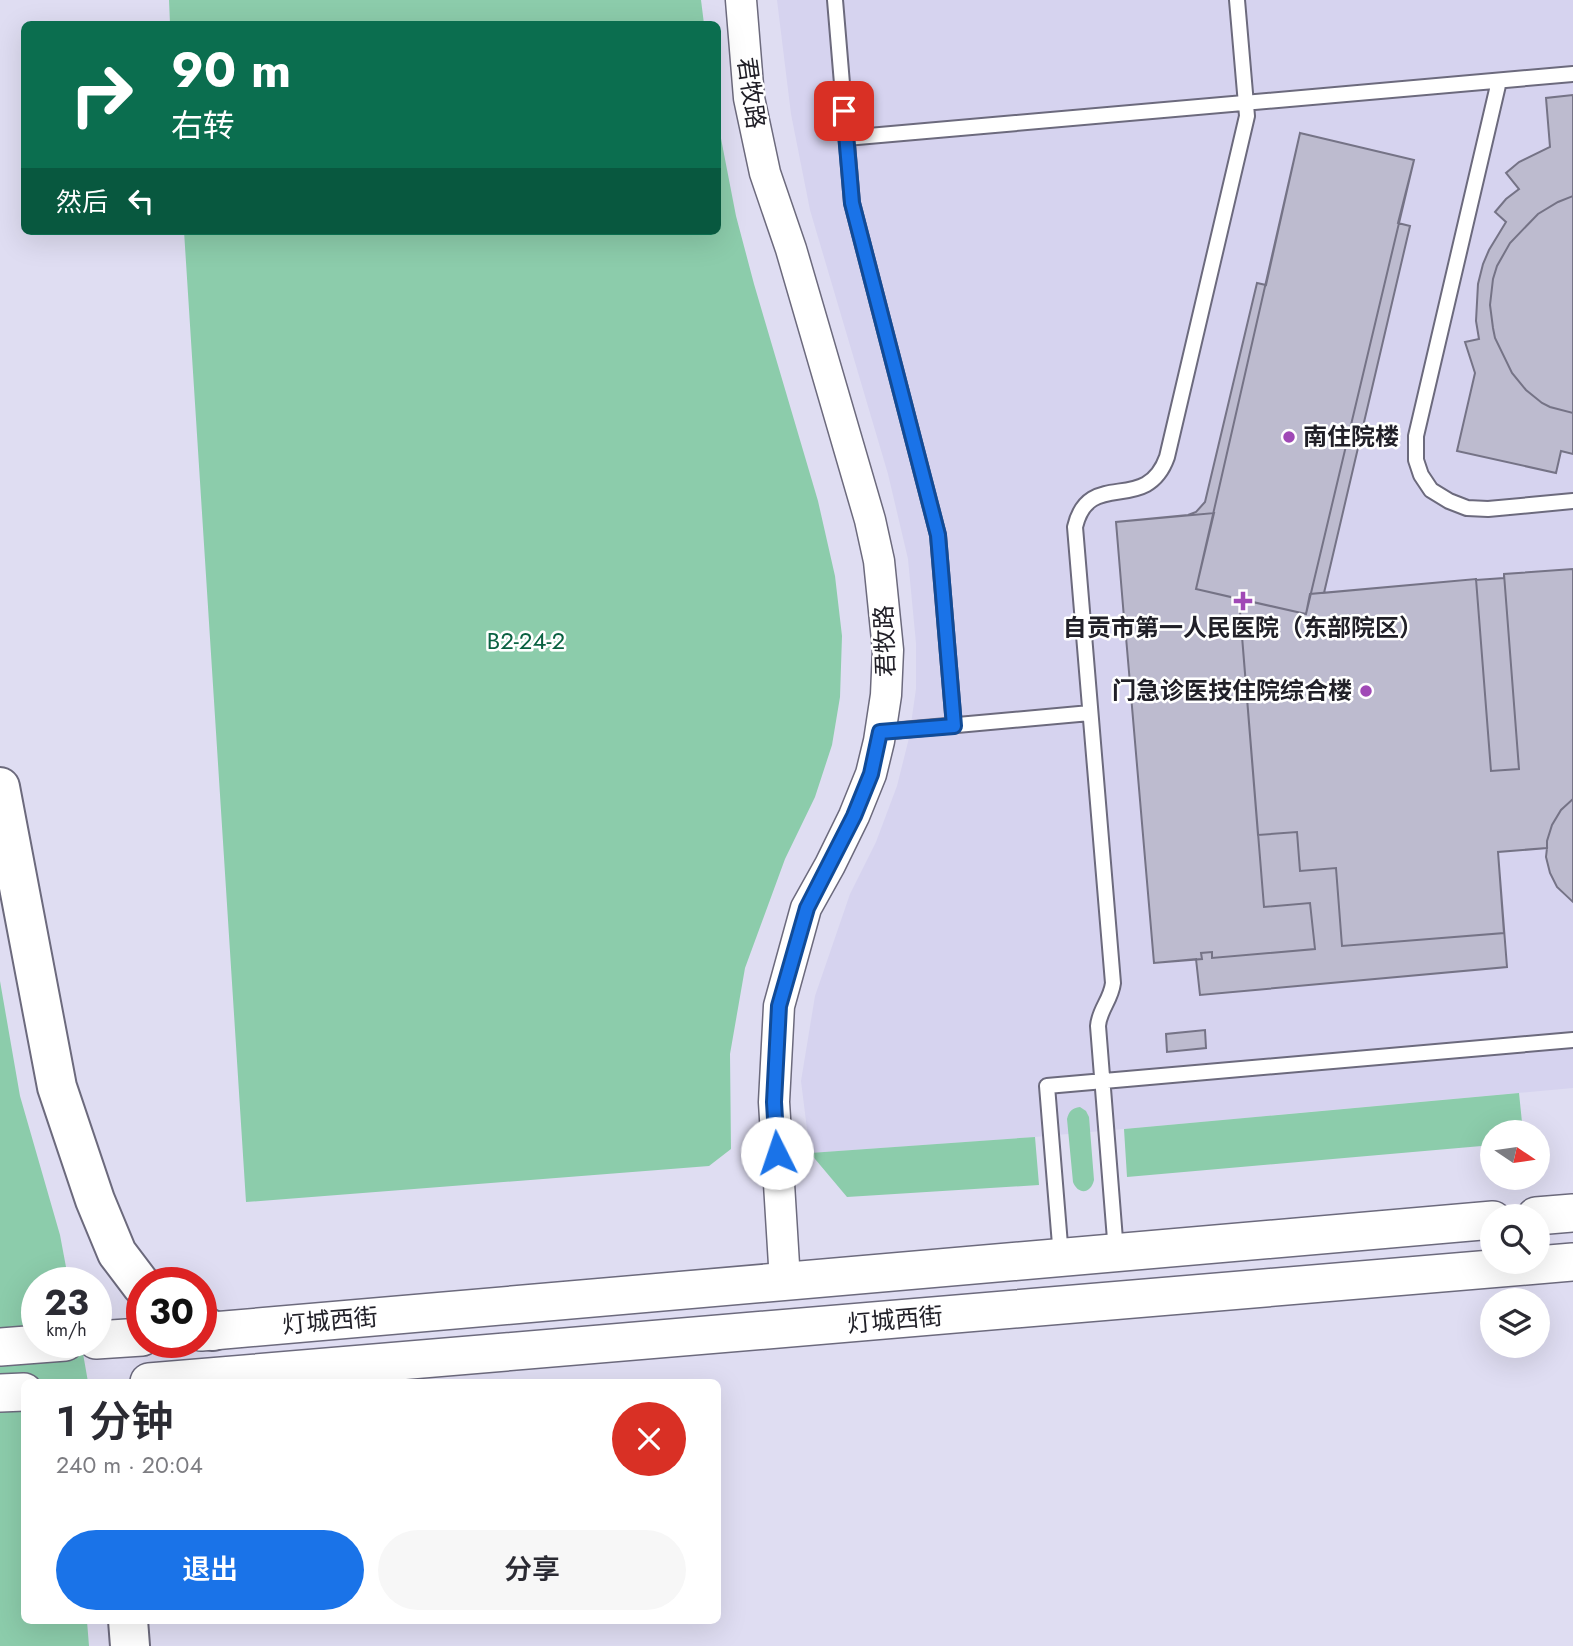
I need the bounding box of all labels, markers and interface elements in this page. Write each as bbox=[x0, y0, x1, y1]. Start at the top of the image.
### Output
text: 90 m bbox=[171, 35, 291, 105]
icon: right bbox=[56, 49, 147, 140]
street label: 君牧路 bbox=[729, 55, 774, 131]
pin bbox=[814, 81, 874, 141]
icon: arrive bbox=[825, 92, 863, 130]
text: 右转 bbox=[171, 103, 235, 149]
icon: left bbox=[122, 182, 160, 220]
text: 然后 bbox=[56, 183, 108, 221]
place label: 南住院楼 bbox=[1303, 419, 1399, 454]
marker: 南住院楼 bbox=[1281, 429, 1297, 445]
marker: 自贡市第一人民医院（东部院区） bbox=[1233, 591, 1253, 611]
street label: 君牧路 bbox=[866, 604, 903, 678]
place label: 自贡市第一人民医院（东部院区） bbox=[1063, 610, 1423, 645]
park label: B2-24-2 bbox=[487, 623, 565, 658]
place label: 门急诊医技住院综合楼 bbox=[1112, 673, 1352, 708]
marker: 门急诊医技住院综合楼 bbox=[1358, 683, 1374, 699]
position arrow bbox=[740, 1116, 814, 1190]
north arrow bbox=[1480, 1120, 1550, 1190]
map controls bbox=[1480, 1120, 1550, 1358]
button: search bbox=[1480, 1204, 1550, 1274]
speed limit sign: 30 bbox=[126, 1267, 217, 1358]
text: 23 bbox=[44, 1278, 89, 1328]
button: layers bbox=[1480, 1288, 1550, 1358]
street label: 灯城西街 bbox=[846, 1298, 944, 1341]
street label: 灯城西街 bbox=[281, 1299, 379, 1342]
text: km/h bbox=[46, 1317, 87, 1343]
text: 1 分钟 bbox=[56, 1391, 173, 1452]
button: close bbox=[612, 1402, 686, 1476]
text: 240 m · 20:04 bbox=[56, 1448, 203, 1482]
button: 退出 bbox=[56, 1530, 364, 1610]
button: 分享 bbox=[378, 1530, 686, 1610]

